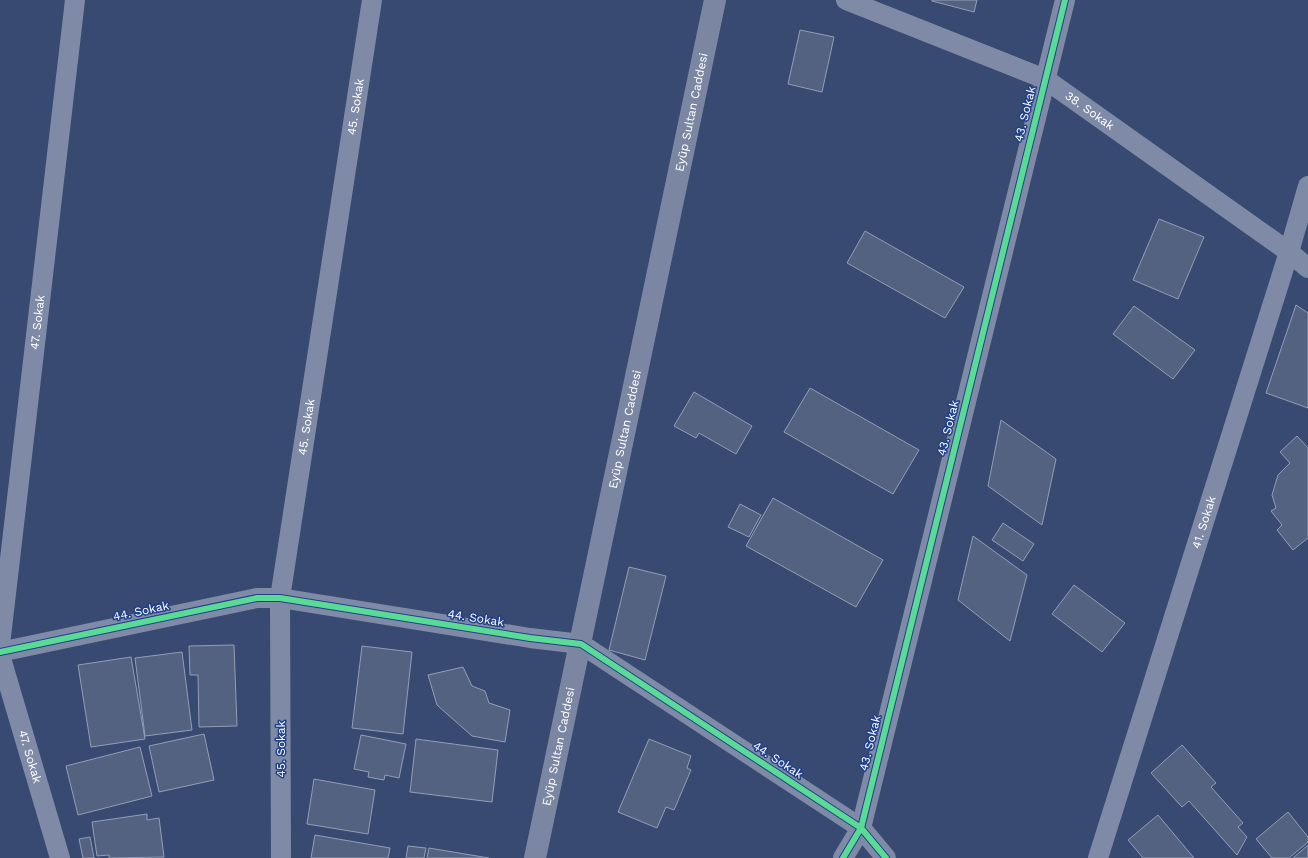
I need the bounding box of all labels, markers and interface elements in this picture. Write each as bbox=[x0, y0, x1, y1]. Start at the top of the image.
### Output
street label: Eyüp Sultan Caddesi bbox=[672, 52, 711, 173]
street label: 45. Sokak bbox=[344, 77, 367, 136]
street label: 43. Sokak bbox=[1011, 85, 1039, 143]
street label: 38. Sokak bbox=[1063, 89, 1117, 133]
street label: 47. Sokak bbox=[27, 294, 48, 350]
street label: Eyüp Sultan Caddesi bbox=[606, 369, 644, 490]
street label: 45. Sokak bbox=[295, 398, 318, 456]
street label: 43. Sokak bbox=[934, 399, 962, 457]
street label: 41. Sokak bbox=[1189, 494, 1219, 550]
street label: 44. Sokak bbox=[112, 598, 171, 624]
street label: 44. Sokak bbox=[447, 607, 505, 629]
street label: Eyüp Sultan Caddesi bbox=[539, 686, 578, 807]
street label: 43. Sokak bbox=[856, 714, 884, 772]
street label: 45. Sokak bbox=[274, 720, 288, 777]
street label: 47. Sokak bbox=[16, 728, 45, 785]
street label: 44. Sokak bbox=[750, 739, 806, 781]

